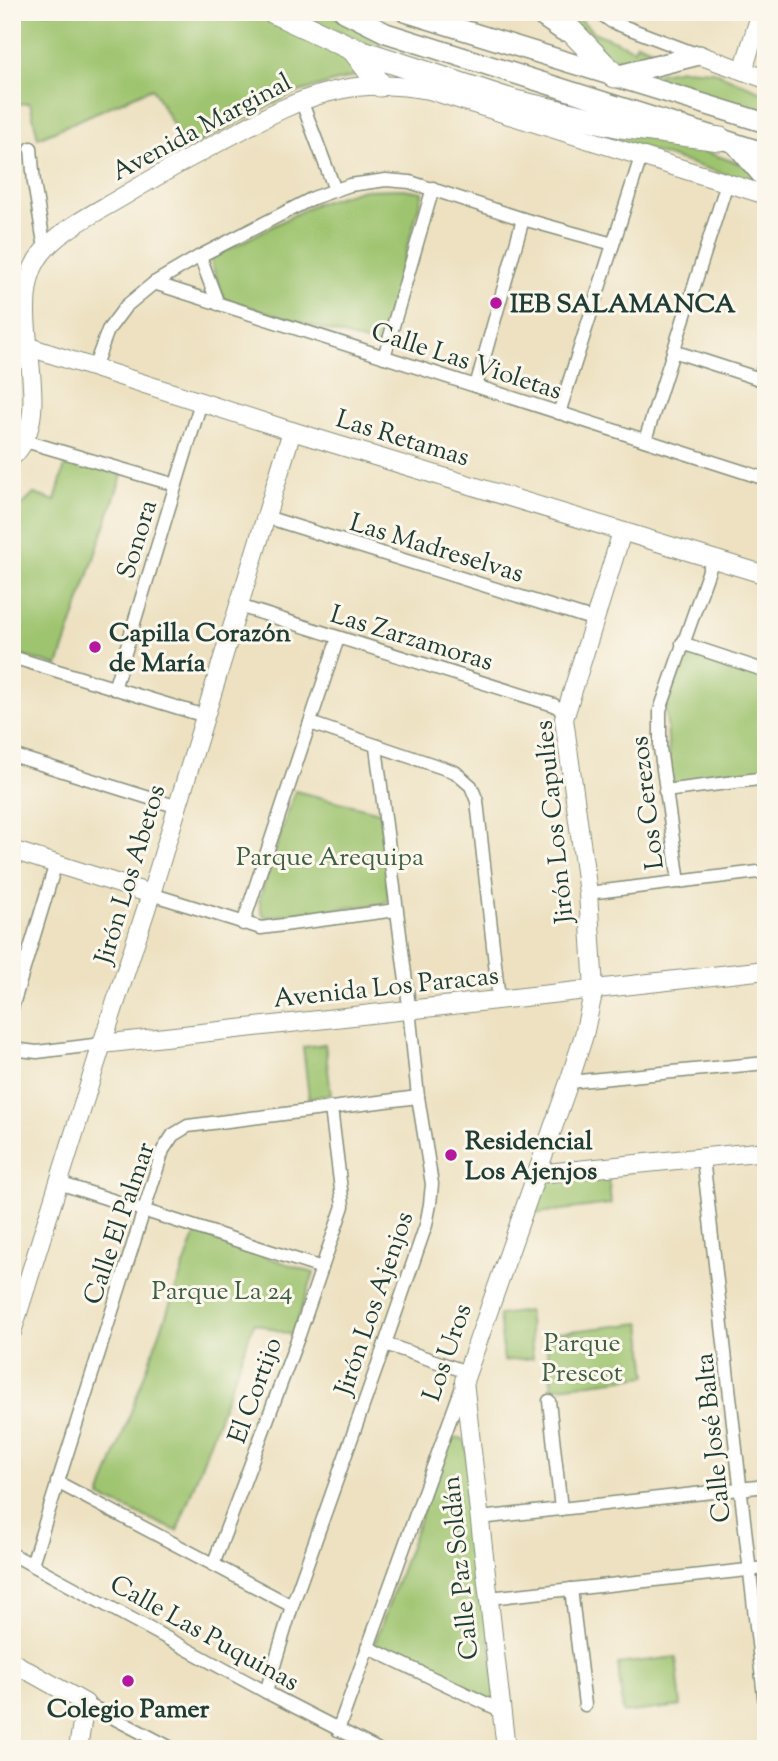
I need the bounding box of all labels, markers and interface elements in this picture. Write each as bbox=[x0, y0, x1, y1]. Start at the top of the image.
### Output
street label: Avenida Marginal bbox=[105, 65, 299, 191]
place label: IEB SALAMANCA bbox=[510, 287, 736, 324]
marker: IEB SALAMANCA bbox=[488, 295, 504, 311]
street label: Calle Las Violetas bbox=[366, 314, 566, 411]
street label: Las Retamas bbox=[331, 402, 474, 477]
street label: Sonora bbox=[109, 496, 168, 584]
street label: Las Madreselvas bbox=[345, 505, 528, 593]
street label: Las Zarzamoras bbox=[325, 597, 497, 682]
place label: Capilla Corazón de María bbox=[109, 616, 291, 683]
marker: Capilla Corazón de María bbox=[87, 639, 103, 655]
street label: Jirón Los Capulíes bbox=[526, 718, 585, 927]
street label: Los Cerezos bbox=[622, 734, 675, 872]
street label: Jirón Los Abetos bbox=[86, 781, 176, 971]
park label: Parque Arequipa bbox=[236, 840, 424, 877]
street label: Avenida Los Paracas bbox=[272, 958, 501, 1019]
place label: Residencial Los Ajenjos bbox=[465, 1124, 597, 1191]
street label: Calle El Palmar bbox=[75, 1137, 166, 1310]
marker: Residencial Los Ajenjos bbox=[443, 1147, 459, 1163]
street label: Jirón Los Ajenjos bbox=[326, 1207, 424, 1402]
park label: Parque La 24 bbox=[151, 1274, 293, 1311]
street label: Los Uros bbox=[414, 1299, 482, 1407]
park label: Parque Prescot bbox=[541, 1326, 623, 1393]
street label: El Cortijo bbox=[220, 1333, 293, 1449]
street label: Calle José Balta bbox=[687, 1351, 742, 1524]
street label: Calle Paz Soldán bbox=[433, 1474, 490, 1662]
street label: Calle Las Puquinas bbox=[102, 1567, 305, 1702]
marker: Colegio Pamer bbox=[120, 1673, 136, 1689]
place label: Colegio Pamer bbox=[47, 1692, 210, 1729]

